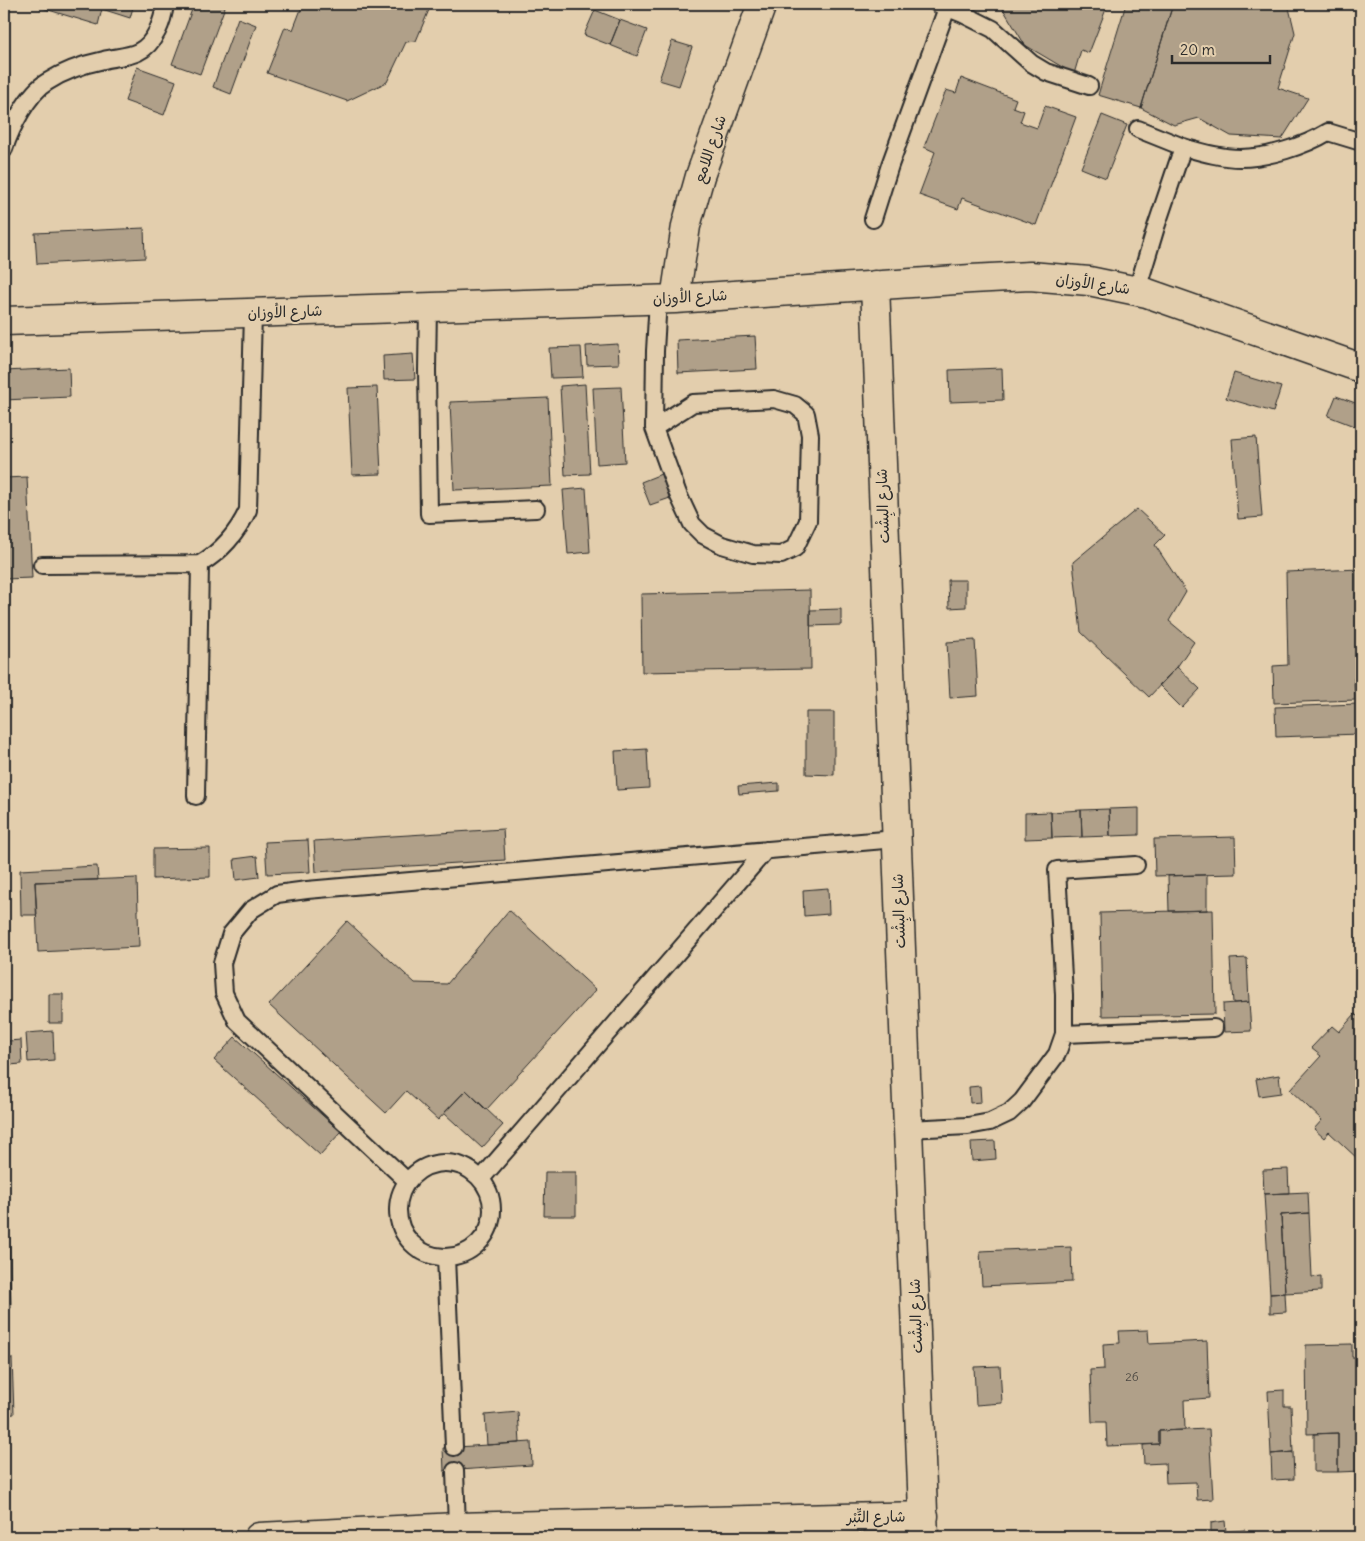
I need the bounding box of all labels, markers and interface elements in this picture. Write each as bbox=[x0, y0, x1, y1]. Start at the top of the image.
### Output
scale bar bbox=[1172, 32, 1270, 64]
text: 20 m bbox=[1180, 40, 1215, 59]
street label: شارع اللامع bbox=[689, 112, 732, 186]
street label: شارع الأوزان bbox=[1055, 269, 1131, 299]
street label: شارع الأوزان bbox=[652, 285, 728, 309]
street label: شارع الأوزان bbox=[247, 301, 323, 323]
street label: شارع البِشْت bbox=[872, 468, 896, 544]
street label: شارع البِشْت bbox=[888, 873, 912, 949]
street label: شارع البِشْت bbox=[905, 1278, 929, 1354]
house number: 26 bbox=[1125, 1369, 1139, 1384]
street label: شارع التِّبْر bbox=[845, 1506, 906, 1528]

